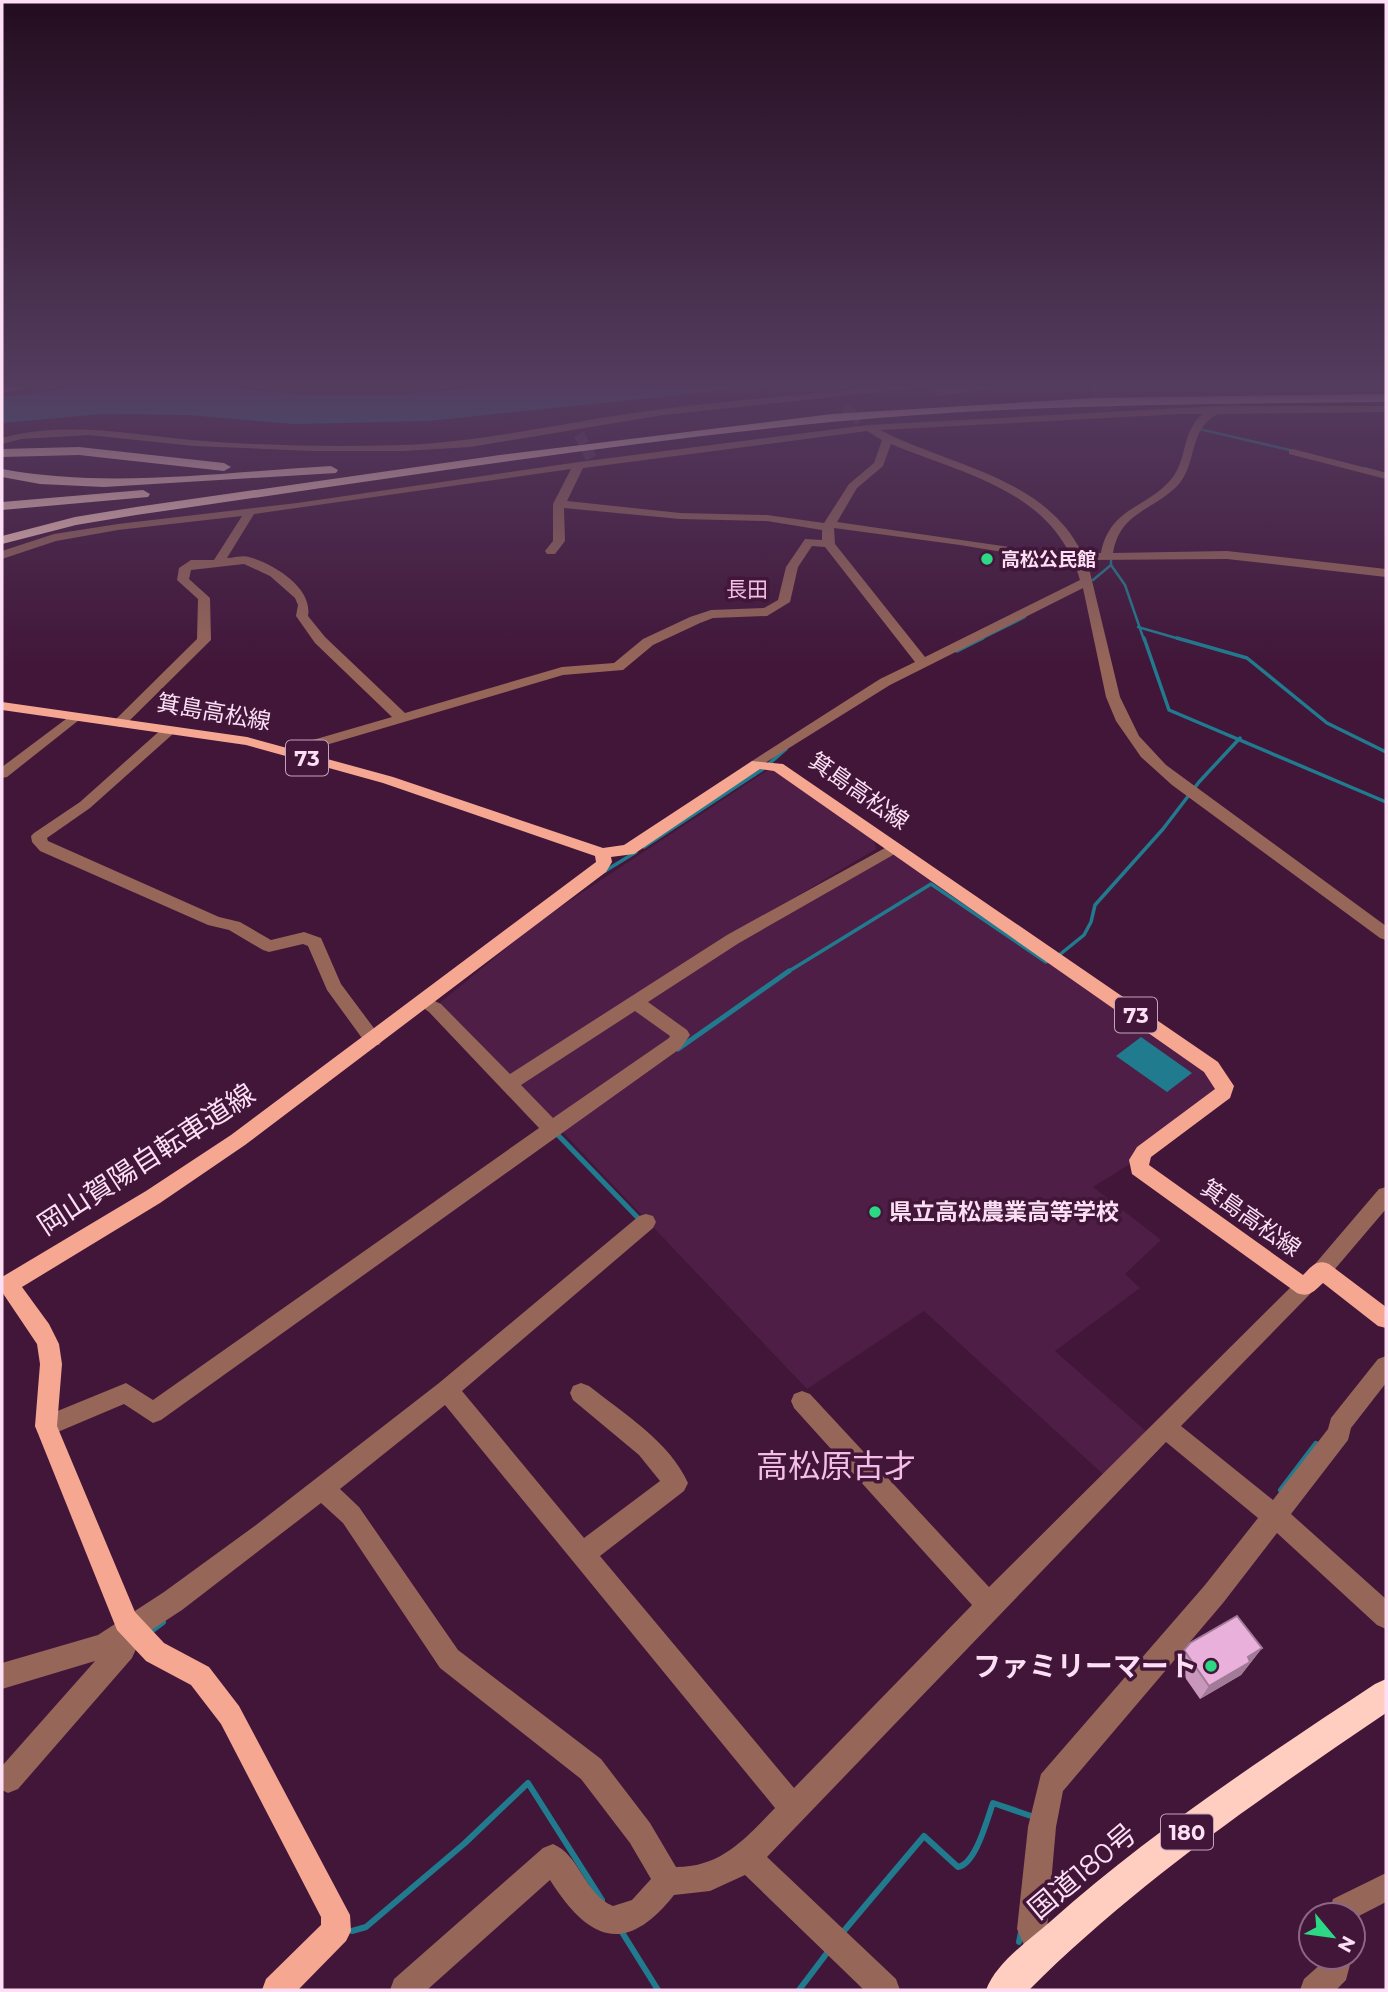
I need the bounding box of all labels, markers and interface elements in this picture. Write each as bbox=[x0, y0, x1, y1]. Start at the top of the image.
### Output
place label: 高松公民館 bbox=[1001, 548, 1096, 571]
marker: 高松公民館 bbox=[979, 551, 995, 567]
district label: 長田 bbox=[726, 577, 768, 602]
street label: 箕島高松線 bbox=[155, 688, 273, 736]
road number: 73 bbox=[286, 740, 328, 776]
street label: 箕島高松線 bbox=[804, 747, 914, 835]
road number: 73 bbox=[1115, 998, 1157, 1032]
street label: 岡山賀陽自転車道線 bbox=[31, 1076, 261, 1242]
street label: 箕島高松線 bbox=[1196, 1174, 1306, 1262]
place label: 県立高松農業高等学校 bbox=[889, 1198, 1119, 1226]
marker: 県立高松農業高等学校 bbox=[867, 1204, 883, 1220]
district label: 高松原古才 bbox=[756, 1446, 916, 1485]
place label: ファミリーマート bbox=[973, 1649, 1197, 1683]
marker: ファミリーマート bbox=[1203, 1658, 1219, 1674]
road number: 180 bbox=[1161, 1814, 1213, 1850]
street label: 国道180号 bbox=[1021, 1816, 1143, 1926]
north arrow bbox=[1297, 1901, 1367, 1971]
text: N bbox=[1333, 1932, 1360, 1956]

